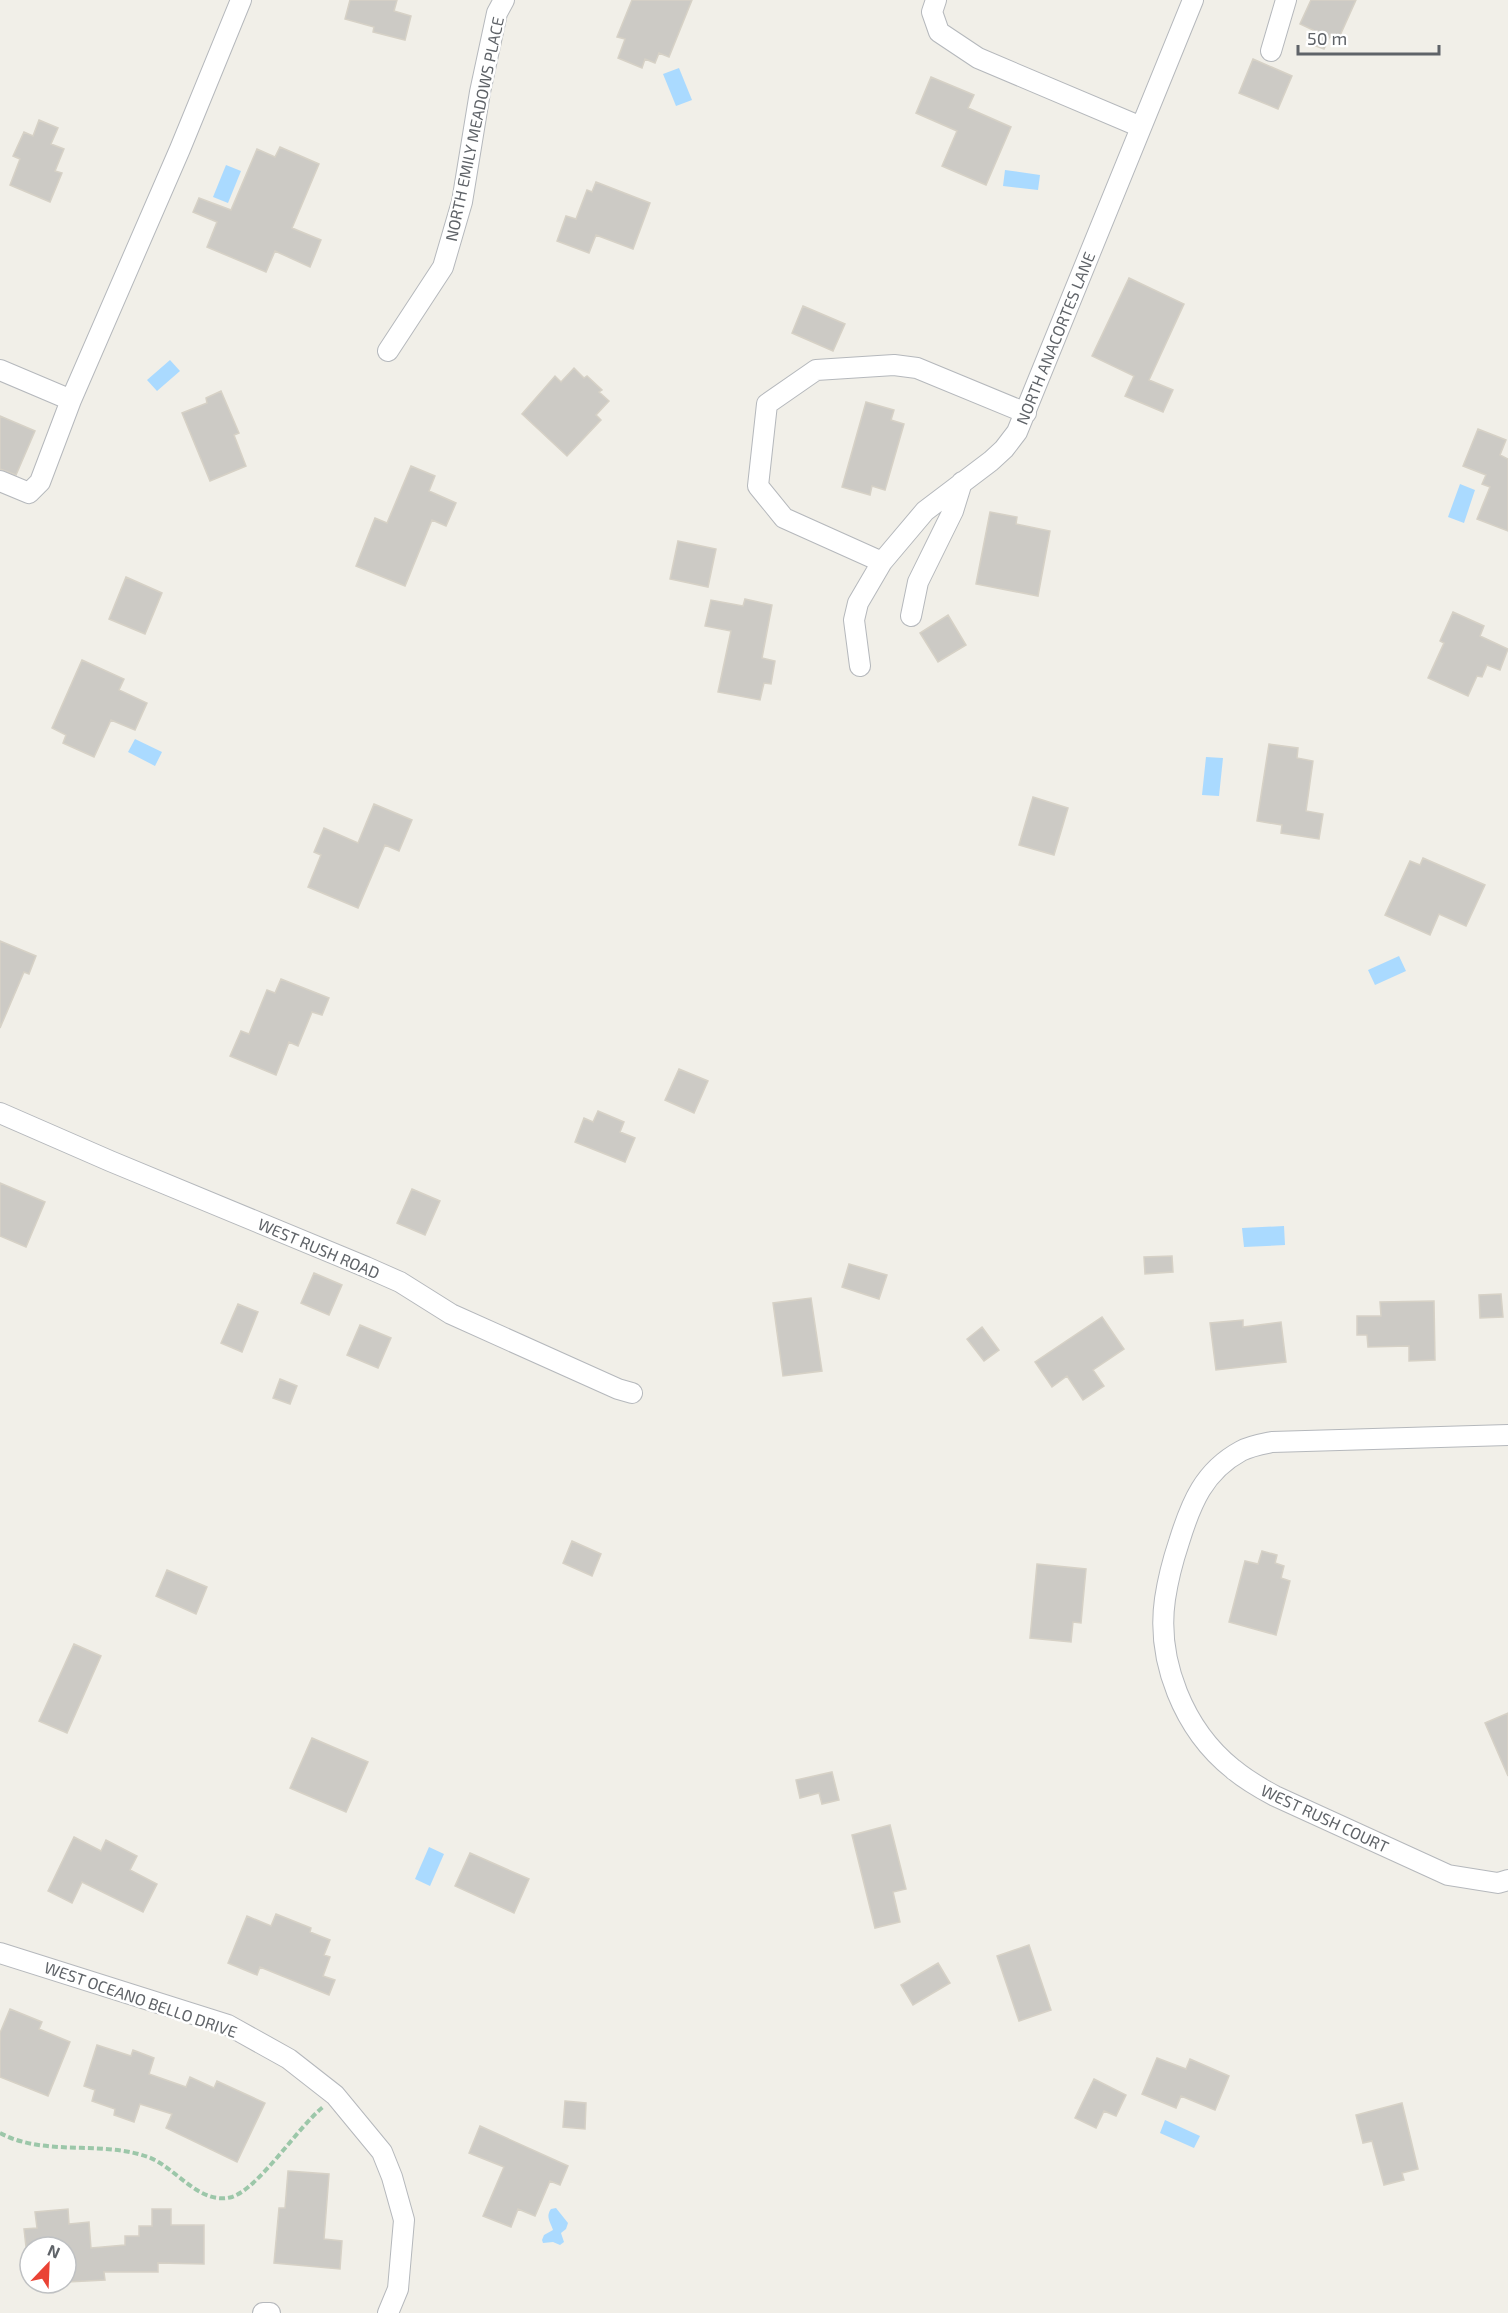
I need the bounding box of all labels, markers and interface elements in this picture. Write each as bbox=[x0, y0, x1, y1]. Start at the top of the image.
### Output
street label: NORTH EMILY MEADOWS PLACE bbox=[441, 15, 507, 243]
scale bar bbox=[1298, 18, 1439, 56]
text: 50 m bbox=[1307, 27, 1347, 49]
street label: NORTH ANACORTES LANE bbox=[1012, 249, 1098, 427]
street label: WEST RUSH ROAD bbox=[255, 1214, 383, 1282]
street label: WEST RUSH COURT bbox=[1258, 1780, 1392, 1856]
street label: WEST OCEANO BELLO DRIVE bbox=[42, 1957, 240, 2041]
north arrow bbox=[18, 2235, 78, 2295]
text: N bbox=[45, 2240, 63, 2262]

